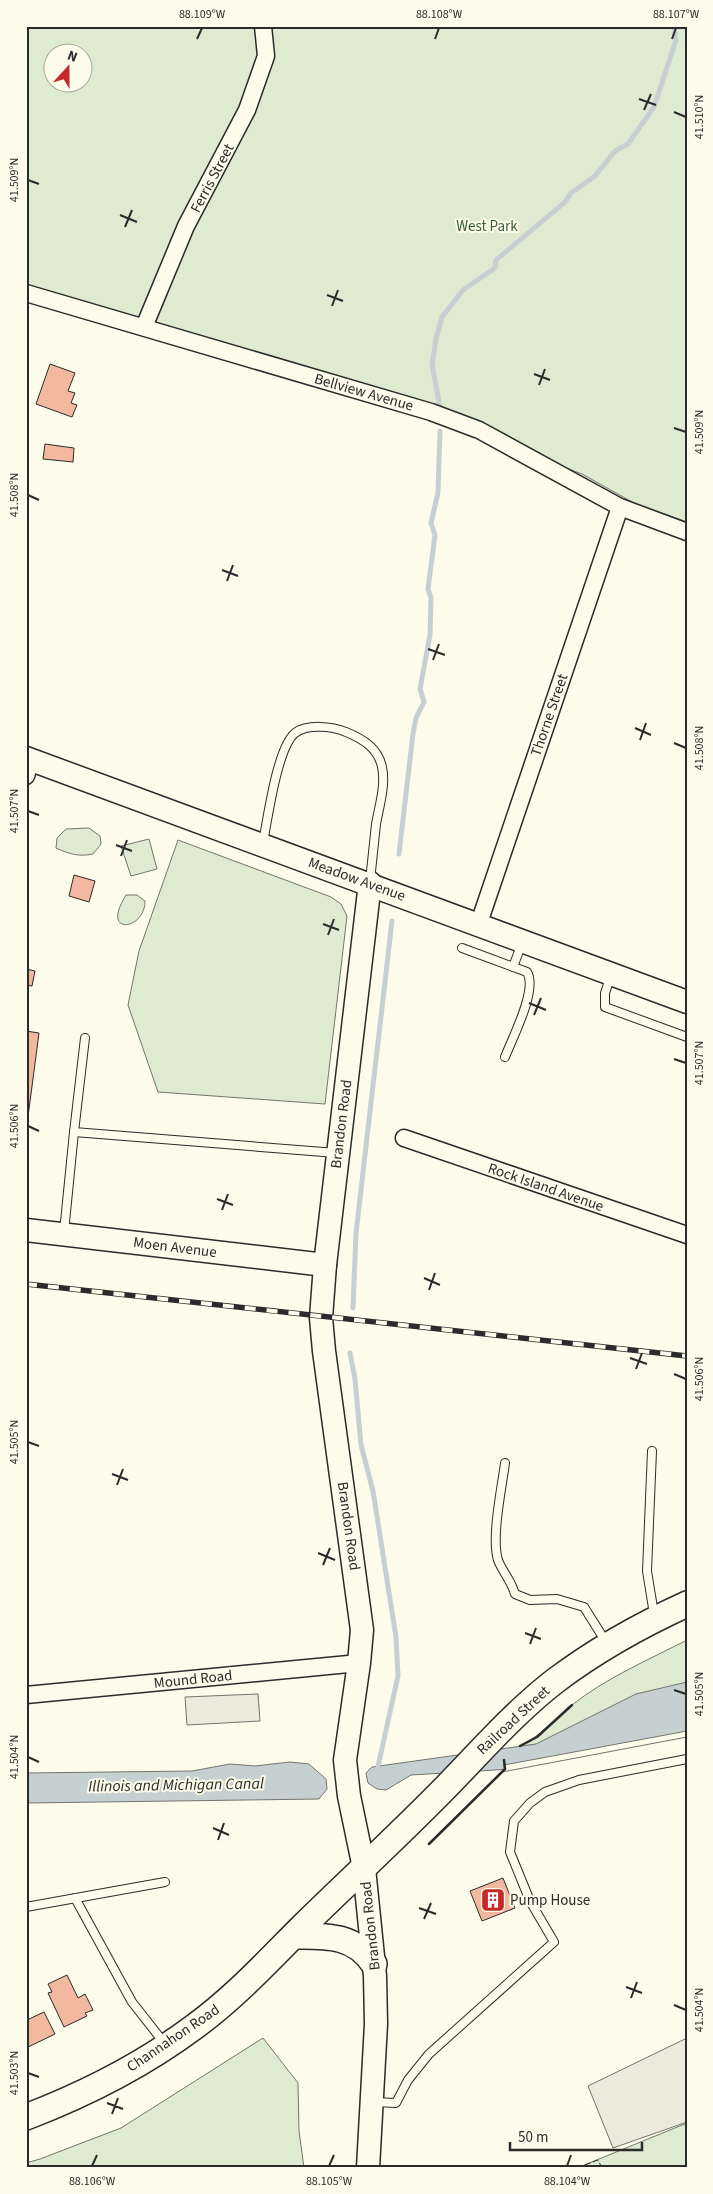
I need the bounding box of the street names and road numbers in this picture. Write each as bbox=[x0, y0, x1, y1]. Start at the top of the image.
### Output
street label: Ferris Street bbox=[185, 140, 239, 217]
street label: Bellview Avenue bbox=[312, 368, 416, 417]
street label: Thorne Street bbox=[526, 671, 573, 759]
street label: Meadow Avenue bbox=[305, 852, 408, 907]
street label: Brandon Road bbox=[326, 1078, 357, 1170]
street label: Rock Island Avenue bbox=[485, 1158, 607, 1217]
street label: Moen Avenue bbox=[132, 1232, 218, 1263]
street label: Brandon Road bbox=[332, 1480, 365, 1572]
street label: Mound Road bbox=[153, 1665, 233, 1694]
street label: Railroad Street bbox=[472, 1681, 555, 1760]
street label: Brandon Road bbox=[355, 1880, 386, 1971]
street label: Channahon Road bbox=[123, 2000, 224, 2077]

